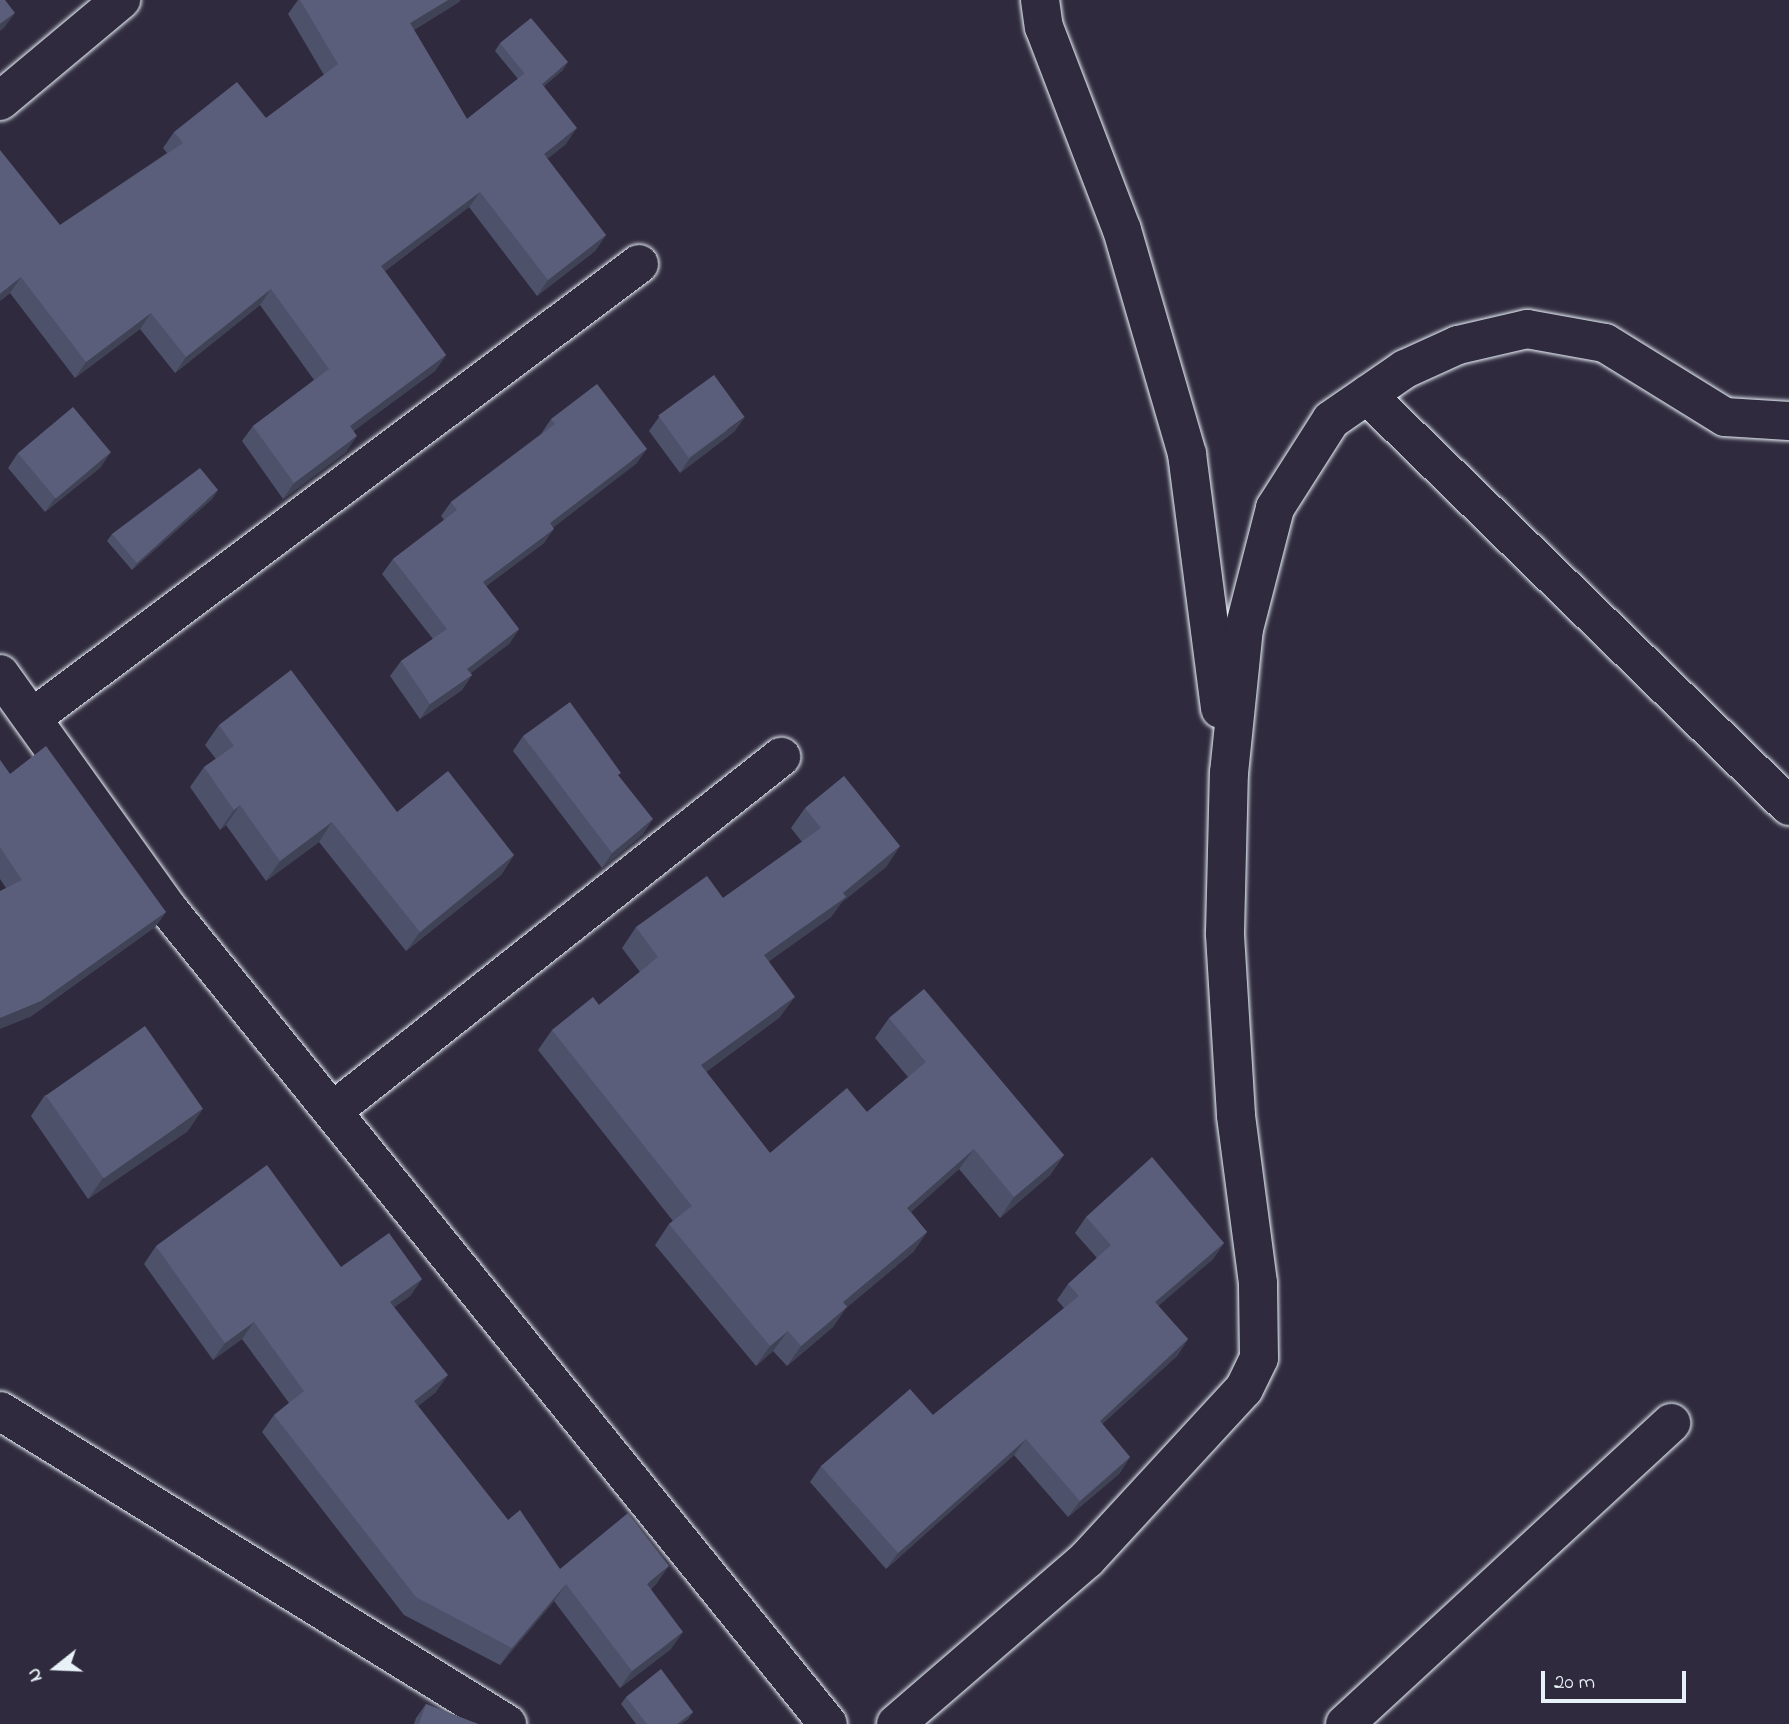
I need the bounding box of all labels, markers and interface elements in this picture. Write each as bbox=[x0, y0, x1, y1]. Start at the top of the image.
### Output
north arrow bbox=[21, 1633, 91, 1703]
scale bar bbox=[1544, 1658, 1689, 1702]
text: N bbox=[21, 1664, 50, 1685]
text: 20 m bbox=[1554, 1668, 1595, 1698]

